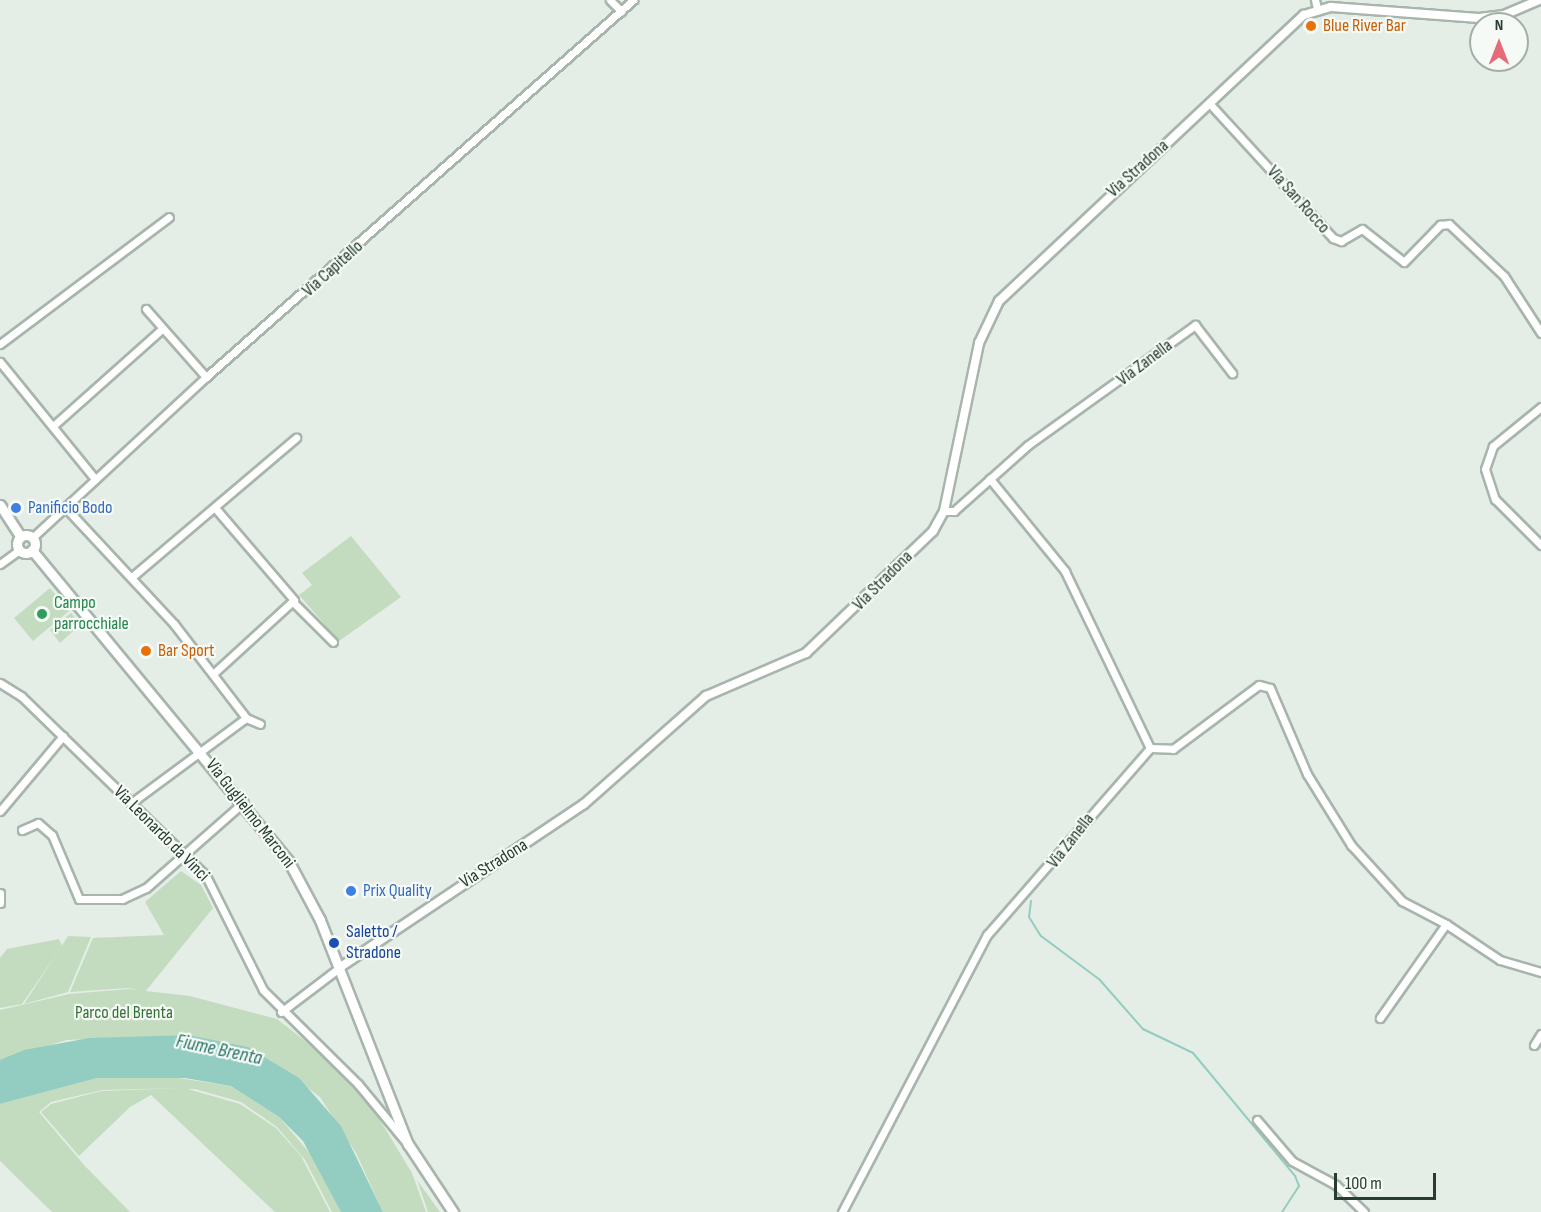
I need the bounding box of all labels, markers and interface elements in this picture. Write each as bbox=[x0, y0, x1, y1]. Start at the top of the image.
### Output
north arrow bbox=[1469, 12, 1529, 72]
place label: Blue River Bar bbox=[1323, 15, 1406, 37]
text: N bbox=[1495, 16, 1503, 35]
marker: Blue River Bar bbox=[1304, 19, 1318, 33]
street label: Via Stradona bbox=[1103, 136, 1173, 202]
street label: Via San Rocco bbox=[1262, 162, 1334, 238]
street label: Via Capitello bbox=[298, 236, 368, 302]
street label: Via Zanella bbox=[1113, 335, 1177, 391]
place label: Panificio Bodo bbox=[28, 497, 113, 519]
marker: Panificio Bodo bbox=[9, 501, 23, 515]
street label: Via Stradona bbox=[849, 547, 917, 615]
place label: Campo parrocchiale bbox=[54, 593, 129, 636]
marker: Campo parrocchiale bbox=[35, 607, 49, 621]
place label: Bar Sport bbox=[158, 640, 215, 662]
marker: Bar Sport bbox=[139, 644, 153, 658]
street label: Via Guglielmo Marconi bbox=[201, 755, 299, 873]
street label: Via Leonardo da Vinci bbox=[109, 782, 213, 886]
street label: Via Zanella bbox=[1043, 809, 1099, 873]
street label: Via Stradona bbox=[456, 835, 532, 893]
place label: Prix Quality bbox=[363, 880, 432, 902]
marker: Prix Quality bbox=[344, 884, 358, 898]
place label: Saletto / Stradone bbox=[346, 922, 401, 964]
marker: Saletto / Stradone bbox=[327, 936, 341, 950]
park label: Parco del Brenta bbox=[75, 1002, 173, 1024]
water label: Fiume Brenta bbox=[174, 1029, 264, 1071]
scale bar bbox=[1337, 1161, 1439, 1199]
text: 100 m bbox=[1345, 1173, 1382, 1194]

